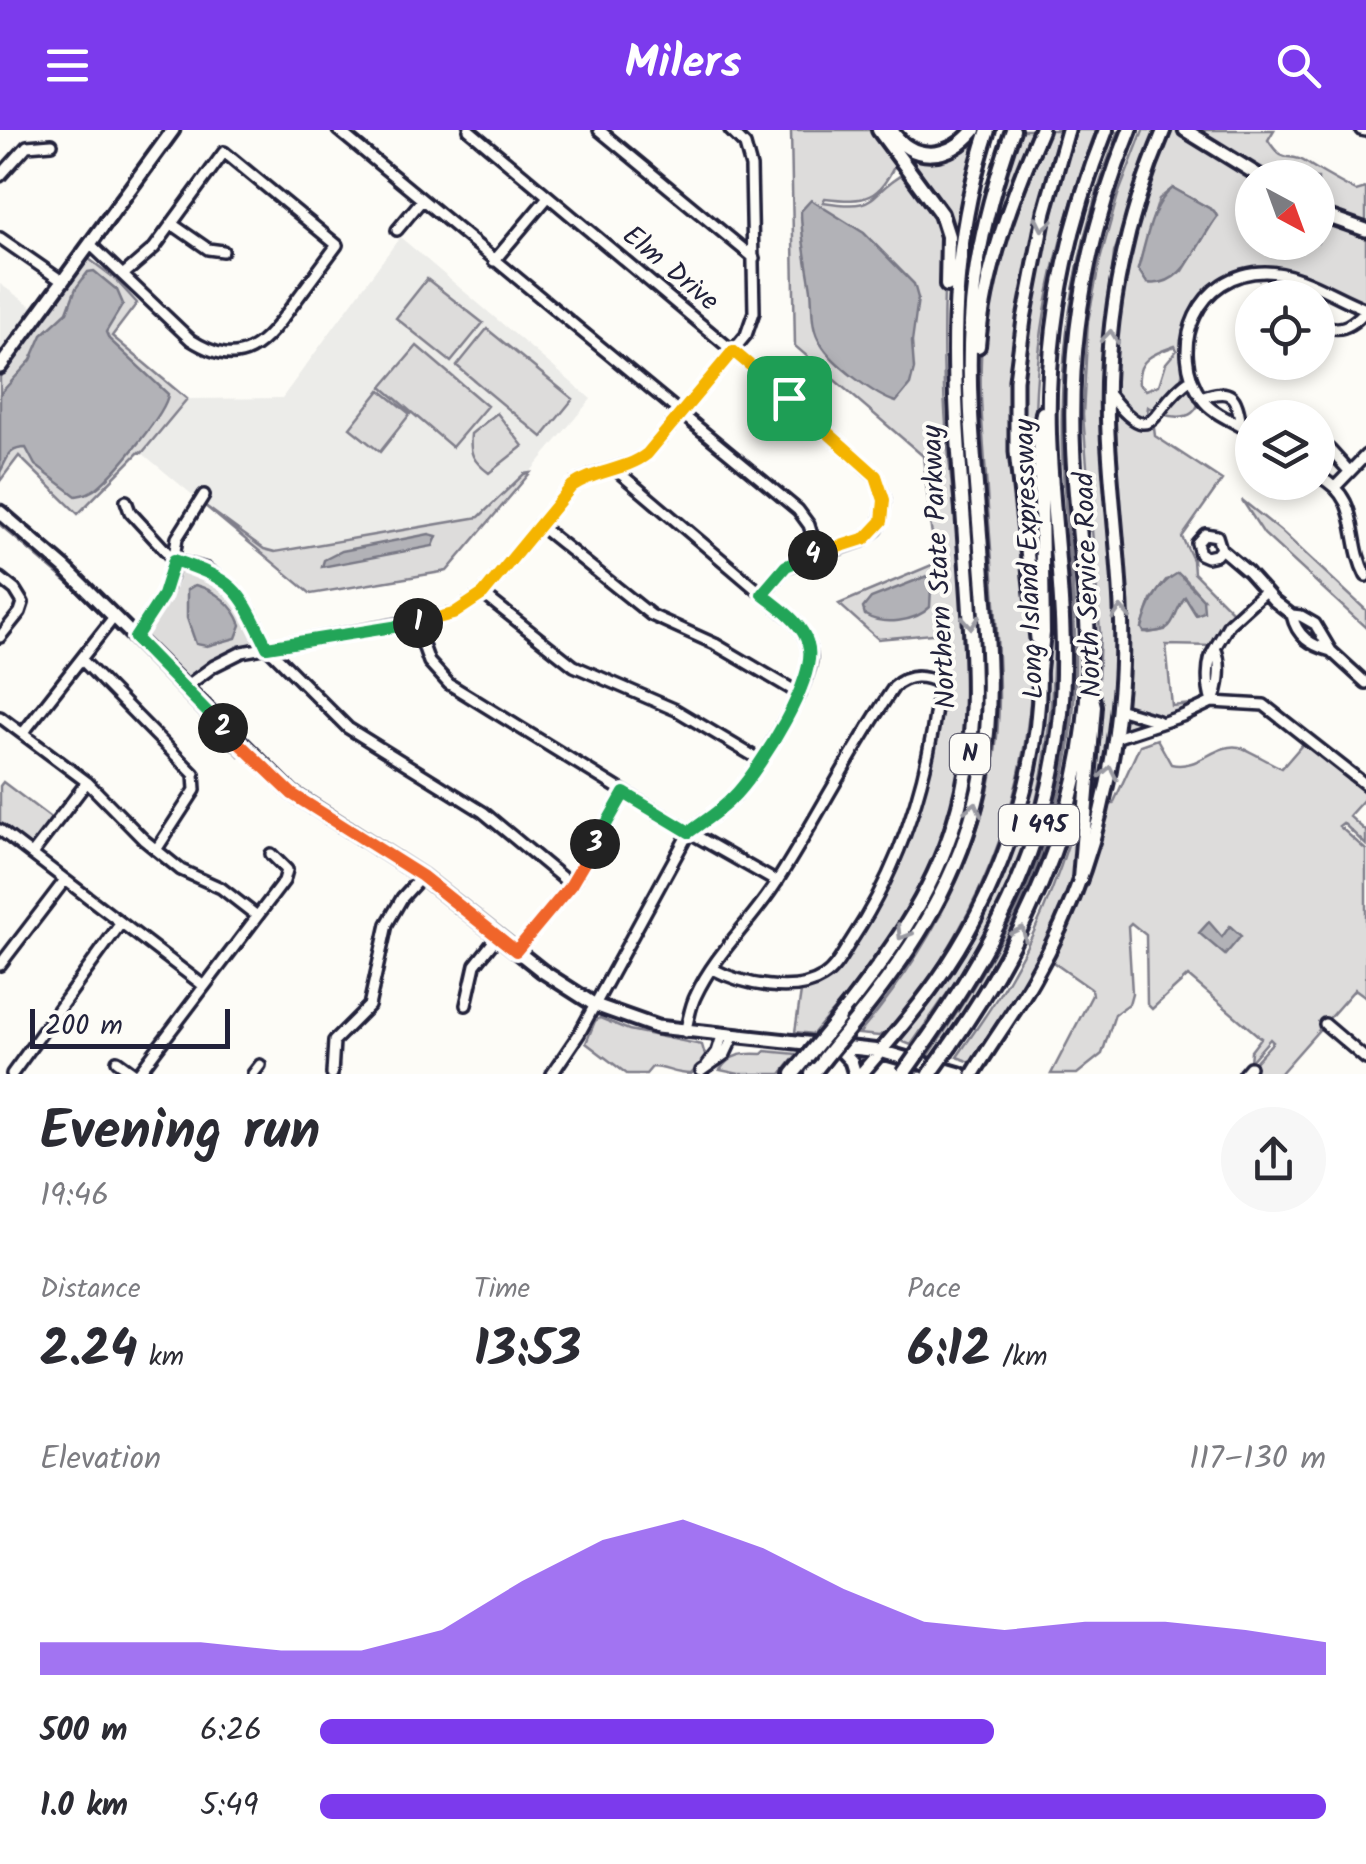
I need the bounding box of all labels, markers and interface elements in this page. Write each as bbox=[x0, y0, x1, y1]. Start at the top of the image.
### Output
text: Milers bbox=[625, 29, 741, 101]
icon: menu bbox=[40, 38, 95, 93]
icon: search bbox=[1271, 38, 1326, 93]
north arrow bbox=[1235, 160, 1335, 260]
map controls bbox=[1235, 160, 1335, 500]
street label: Elm Drive bbox=[611, 215, 729, 324]
one-way arrow bbox=[1033, 215, 1054, 232]
button: locate bbox=[1235, 280, 1335, 380]
one-way arrow bbox=[1099, 329, 1121, 345]
pin bbox=[747, 356, 832, 441]
icon: arrive bbox=[762, 371, 817, 426]
button: layers bbox=[1235, 400, 1335, 500]
street label: Long Island Expressway bbox=[1003, 417, 1057, 700]
street label: Northern State Parkway bbox=[910, 423, 970, 710]
street label: North Service Road bbox=[1063, 470, 1115, 699]
pin: 4 bbox=[788, 530, 838, 580]
text: 4 bbox=[805, 532, 821, 577]
pin: 1 bbox=[393, 598, 443, 648]
text: 1 bbox=[414, 600, 422, 645]
one-way arrow bbox=[1110, 604, 1131, 620]
one-way arrow bbox=[960, 614, 981, 630]
pin: 2 bbox=[198, 703, 248, 753]
text: 2 bbox=[215, 705, 231, 750]
road number: N bbox=[950, 734, 990, 774]
one-way arrow bbox=[1098, 765, 1119, 782]
one-way arrow bbox=[962, 801, 983, 818]
road number: I 495 bbox=[999, 805, 1079, 845]
pin: 3 bbox=[570, 819, 620, 869]
text: 3 bbox=[587, 821, 603, 866]
one-way arrow bbox=[896, 922, 915, 940]
one-way arrow bbox=[1008, 926, 1027, 944]
scale bar bbox=[30, 1004, 230, 1048]
text: 200 m bbox=[45, 1004, 123, 1049]
text: Evening run bbox=[40, 1090, 320, 1177]
button: share bbox=[1221, 1107, 1326, 1212]
text: 19:46 bbox=[40, 1171, 109, 1222]
text: Distance bbox=[40, 1267, 141, 1312]
text: Time bbox=[474, 1267, 530, 1312]
text: Pace bbox=[907, 1267, 961, 1312]
text: 2.24 bbox=[40, 1312, 137, 1392]
text: 13:53 bbox=[474, 1312, 581, 1392]
text: 6:12 bbox=[907, 1312, 991, 1392]
text: km bbox=[137, 1335, 184, 1380]
text: /km bbox=[991, 1335, 1048, 1380]
text: Elevation bbox=[40, 1434, 161, 1485]
text: 117–130 m bbox=[1189, 1434, 1326, 1485]
text: 500 m bbox=[40, 1706, 128, 1757]
text: 6:26 bbox=[200, 1706, 262, 1757]
text: 1.0 km bbox=[40, 1781, 128, 1832]
text: 5:49 bbox=[200, 1781, 258, 1832]

